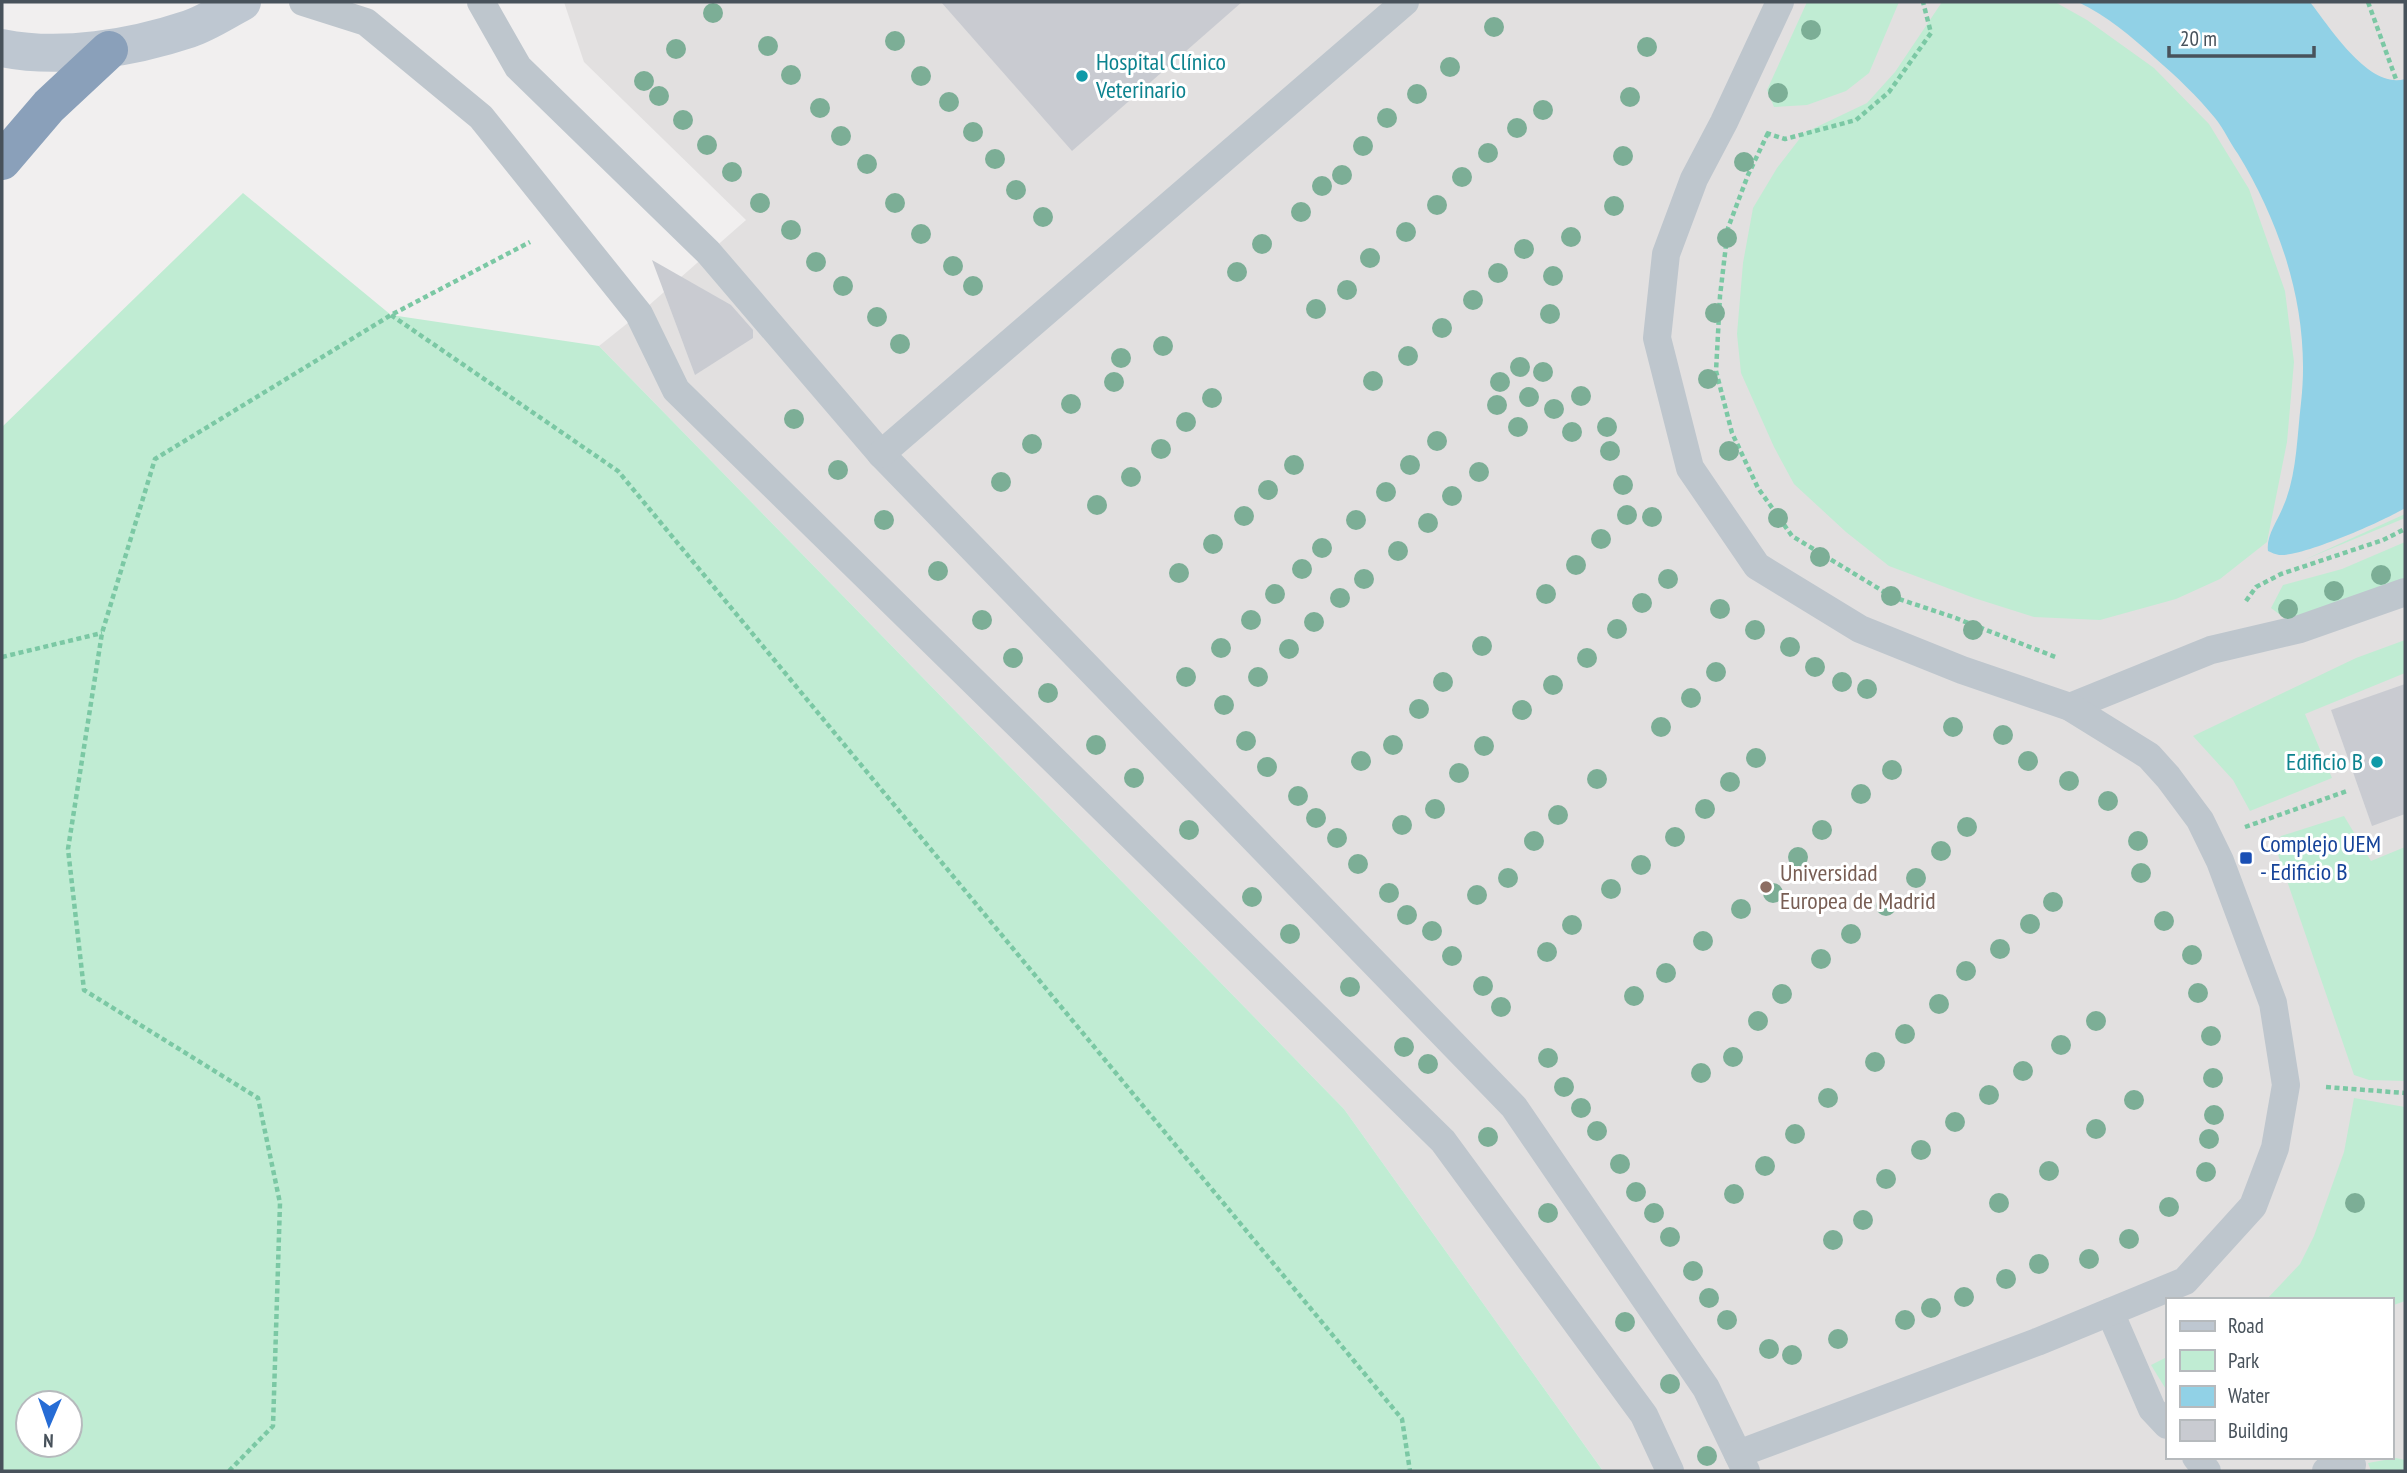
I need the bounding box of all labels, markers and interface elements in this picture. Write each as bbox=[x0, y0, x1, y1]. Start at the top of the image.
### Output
scale bar bbox=[2169, 14, 2314, 58]
text: 20 m bbox=[2180, 25, 2217, 52]
place label: Hospital Clínico Veterinario bbox=[1095, 46, 1226, 105]
marker: Hospital Clínico Veterinario bbox=[1074, 68, 1090, 84]
place label: Edificio B bbox=[2286, 746, 2363, 777]
marker: Edificio B bbox=[2369, 754, 2385, 770]
place label: Complejo UEM - Edificio B bbox=[2260, 828, 2381, 887]
marker: Complejo UEM - Edificio B bbox=[2238, 850, 2254, 866]
place label: Universidad Europea de Madrid bbox=[1780, 857, 1936, 916]
marker: Universidad Europea de Madrid bbox=[1758, 879, 1774, 895]
legend bbox=[2166, 1298, 2393, 1459]
text: Road bbox=[2228, 1312, 2264, 1339]
text: Park bbox=[2228, 1347, 2259, 1374]
text: Water bbox=[2228, 1382, 2270, 1409]
north arrow bbox=[14, 1389, 84, 1459]
text: Building bbox=[2228, 1417, 2288, 1444]
text: N bbox=[43, 1429, 54, 1453]

